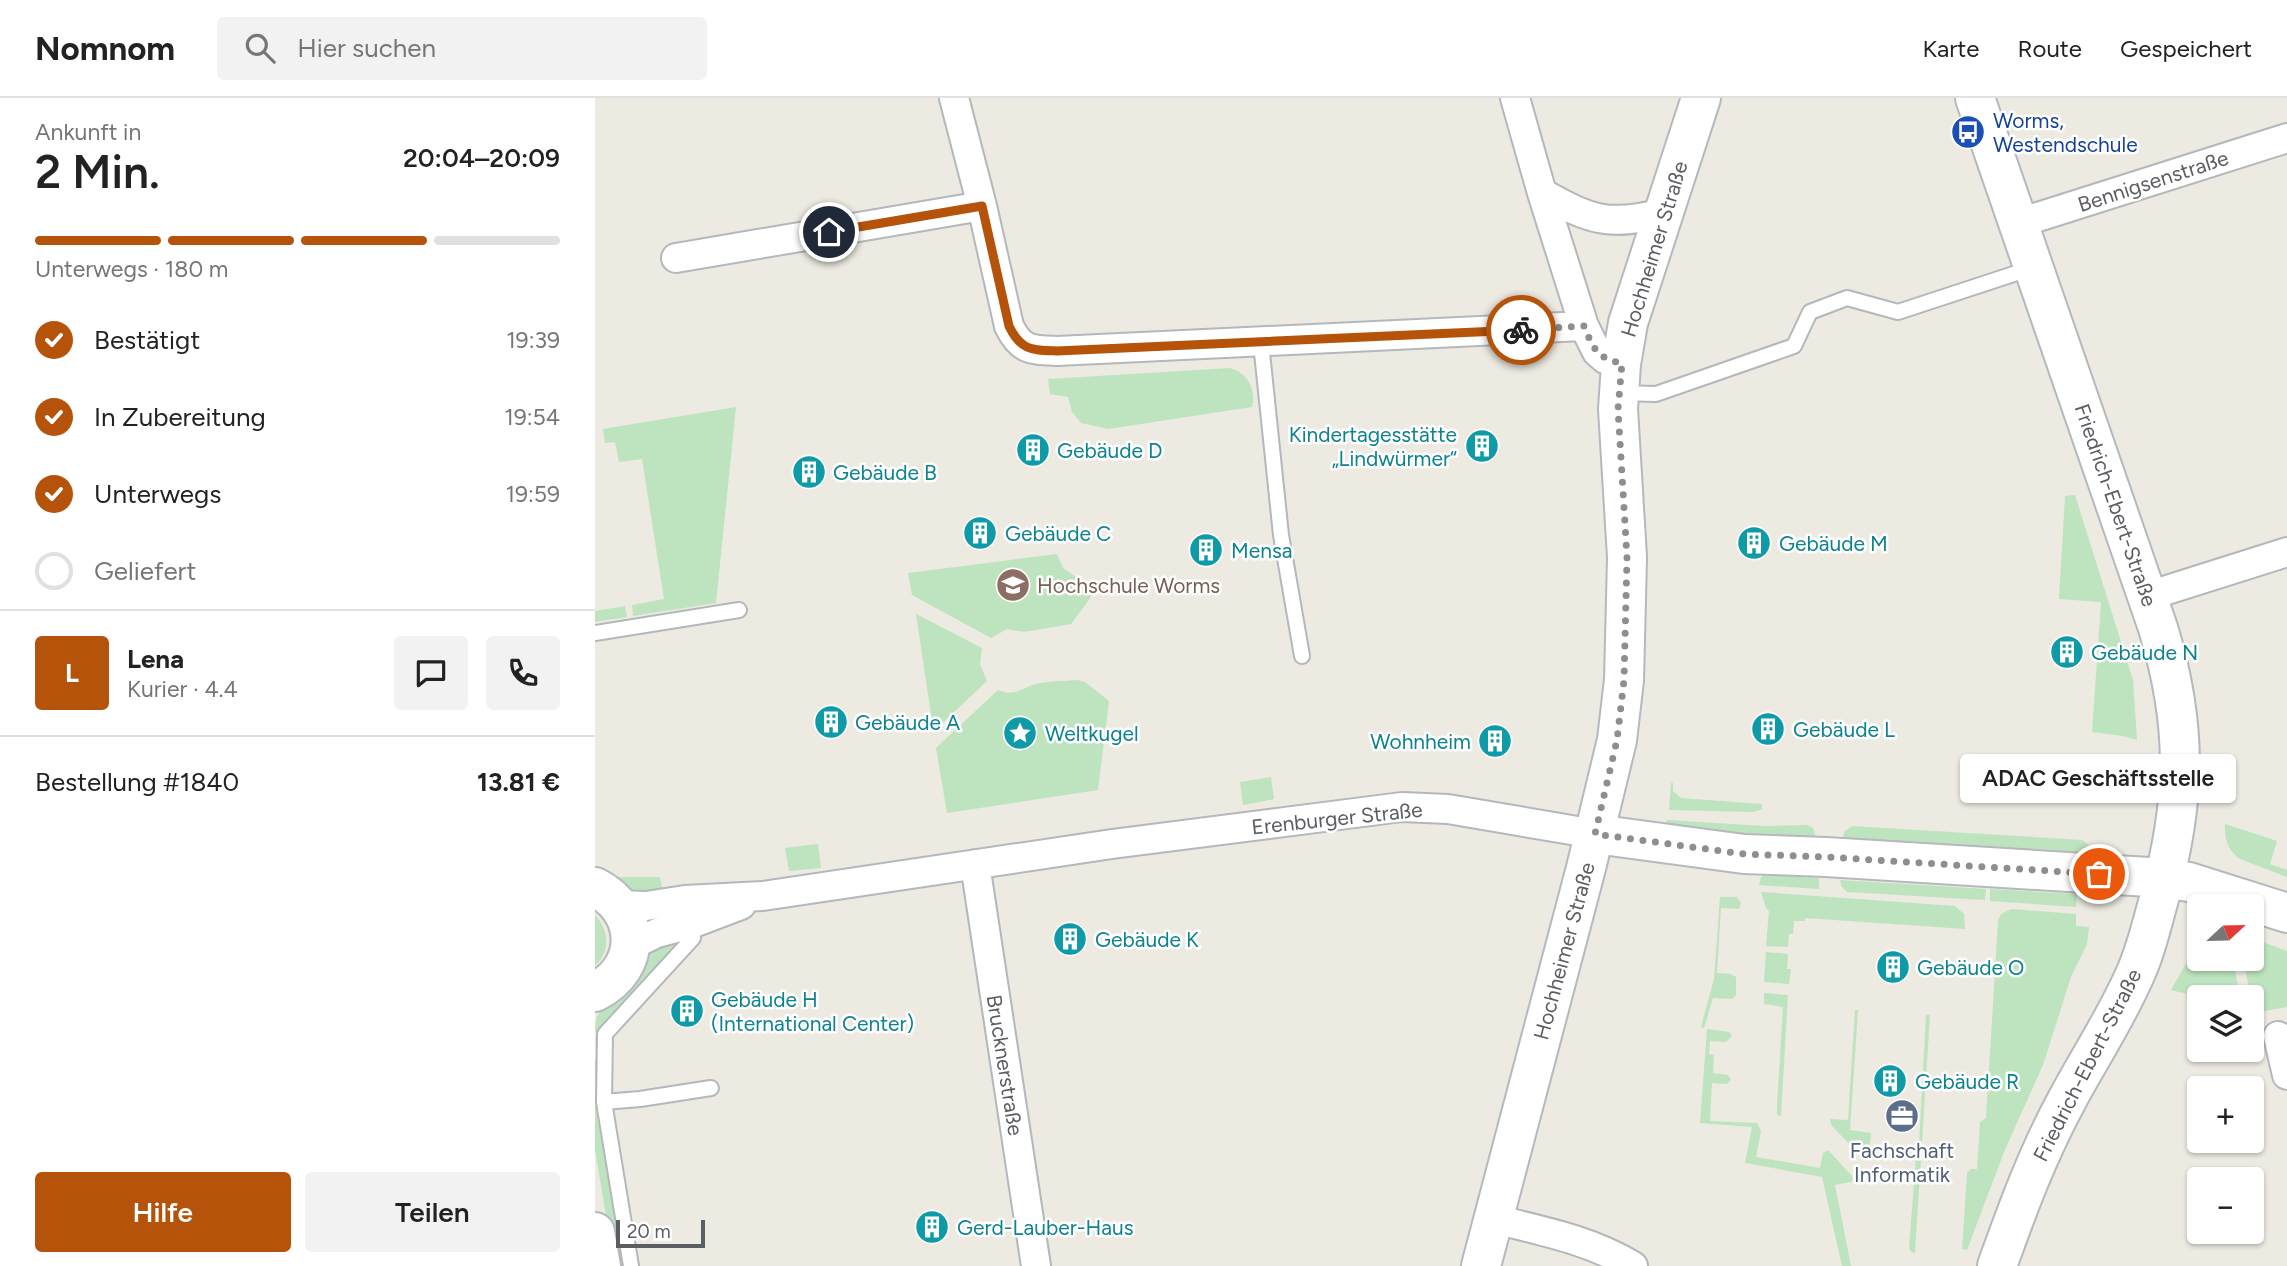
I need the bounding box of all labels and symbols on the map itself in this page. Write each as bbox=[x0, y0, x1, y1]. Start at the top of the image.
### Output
place label: Worms, Westendschule bbox=[1993, 108, 2138, 157]
bus stop icon: Worms, Westendschule bbox=[1949, 113, 1987, 151]
street label: Bennigsenstraße bbox=[2075, 145, 2231, 217]
street label: Hochheimer Straße bbox=[1615, 158, 1693, 340]
pin bbox=[799, 202, 859, 262]
courier bbox=[1486, 295, 1556, 365]
street label: Friedrich-Ebert-Straße bbox=[2070, 400, 2162, 610]
place label: Kindertagesstätte „Lindwürmer“ bbox=[1289, 422, 1457, 471]
building icon: Kindertagesstätte „Lindwürmer“ bbox=[1463, 427, 1501, 465]
building icon: Gebäude D bbox=[1014, 431, 1052, 469]
place label: Gebäude D bbox=[1057, 438, 1163, 463]
building icon: Gebäude B bbox=[790, 453, 828, 491]
place label: Gebäude B bbox=[833, 460, 937, 485]
building icon: Gebäude C bbox=[961, 514, 999, 552]
place label: Gebäude C bbox=[1005, 521, 1111, 546]
building icon: Gebäude M bbox=[1735, 524, 1773, 562]
building icon: Mensa bbox=[1187, 531, 1225, 569]
place label: Gebäude M bbox=[1779, 531, 1888, 556]
place label: Mensa bbox=[1231, 538, 1292, 563]
school or university icon: Hochschule Worms bbox=[994, 566, 1032, 604]
place label: Hochschule Worms bbox=[1037, 573, 1220, 598]
building icon: Gebäude N bbox=[2048, 633, 2086, 671]
place label: Gebäude N bbox=[2091, 640, 2198, 665]
building icon: Gebäude A bbox=[812, 703, 850, 741]
place label: Gebäude A bbox=[855, 710, 960, 735]
building icon: Gebäude L bbox=[1749, 710, 1787, 748]
place icon: Weltkugel bbox=[1001, 714, 1039, 752]
place label: Gebäude L bbox=[1793, 717, 1895, 742]
place label: Weltkugel bbox=[1045, 721, 1139, 746]
building icon: Wohnheim bbox=[1476, 722, 1514, 760]
place label: Wohnheim bbox=[1370, 729, 1471, 754]
callout: ADAC Geschäftsstelle bbox=[1961, 755, 2237, 804]
street label: Erenburger Straße bbox=[1250, 797, 1424, 839]
pin bbox=[2069, 844, 2129, 904]
street label: Hochheimer Straße bbox=[1528, 860, 1600, 1042]
north arrow bbox=[2187, 894, 2265, 971]
building icon: Gebäude K bbox=[1051, 920, 1089, 958]
place label: Gebäude K bbox=[1095, 927, 1199, 952]
building icon: Gebäude O bbox=[1874, 948, 1912, 986]
place label: Gebäude O bbox=[1917, 955, 2024, 980]
street label: Friedrich-Ebert-Straße bbox=[2028, 965, 2146, 1165]
place label: Gebäude H (International Center) bbox=[711, 987, 914, 1036]
building icon: Gebäude H (International Center) bbox=[668, 992, 706, 1030]
street label: Brucknerstraße bbox=[982, 993, 1028, 1137]
building icon: Gebäude R bbox=[1871, 1062, 1909, 1100]
place label: Gebäude R bbox=[1915, 1069, 2019, 1094]
office icon: Fachschaft Informatik bbox=[1883, 1097, 1921, 1135]
place label: Fachschaft Informatik bbox=[1850, 1138, 1954, 1187]
building icon: Gerd-Lauber-Haus bbox=[913, 1208, 951, 1246]
place label: Gerd-Lauber-Haus bbox=[957, 1215, 1134, 1240]
scale bar bbox=[616, 1217, 705, 1249]

